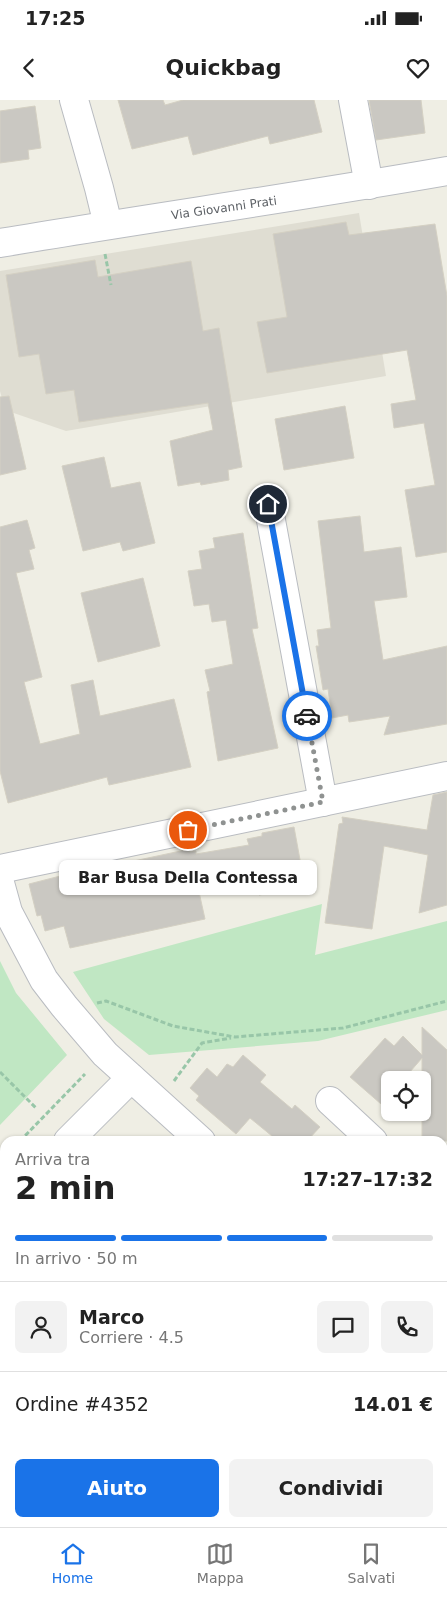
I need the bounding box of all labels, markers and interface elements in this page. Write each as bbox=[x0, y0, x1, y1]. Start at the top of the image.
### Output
text: 17:25 bbox=[25, 7, 85, 29]
icon: back bbox=[15, 54, 43, 82]
icon: heart bbox=[404, 54, 432, 82]
text: Quickbag bbox=[166, 55, 281, 80]
street label: Via Giovanni Prati bbox=[170, 194, 278, 222]
pin bbox=[247, 483, 289, 525]
icon: home bbox=[254, 490, 282, 518]
courier bbox=[282, 691, 332, 741]
icon: car bbox=[293, 702, 321, 730]
pin bbox=[167, 809, 209, 851]
icon: bag bbox=[174, 816, 202, 844]
callout: Bar Busa Della Contessa bbox=[59, 860, 317, 895]
text: Bar Busa Della Contessa bbox=[78, 868, 298, 887]
map controls bbox=[381, 1071, 431, 1121]
button: locate bbox=[381, 1071, 431, 1121]
text: Arriva tra bbox=[15, 1150, 90, 1169]
text: 17:27–17:32 bbox=[303, 1168, 433, 1190]
text: 2 min bbox=[15, 1169, 116, 1207]
text: In arrivo · 50 m bbox=[15, 1249, 138, 1268]
button: person bbox=[15, 1301, 67, 1353]
button: chat bbox=[317, 1301, 369, 1353]
button: phone bbox=[381, 1301, 433, 1353]
text: Marco bbox=[79, 1306, 144, 1328]
text: Corriere · 4.5 bbox=[79, 1328, 184, 1347]
text: Ordine #4352 bbox=[15, 1393, 149, 1415]
text: 14.01 € bbox=[353, 1393, 433, 1415]
button: Aiuto bbox=[15, 1459, 219, 1517]
button: Condividi bbox=[229, 1459, 433, 1517]
tab: Home bbox=[52, 1540, 93, 1586]
tab: Mappa bbox=[197, 1540, 244, 1586]
tab: Salvati bbox=[348, 1540, 395, 1586]

